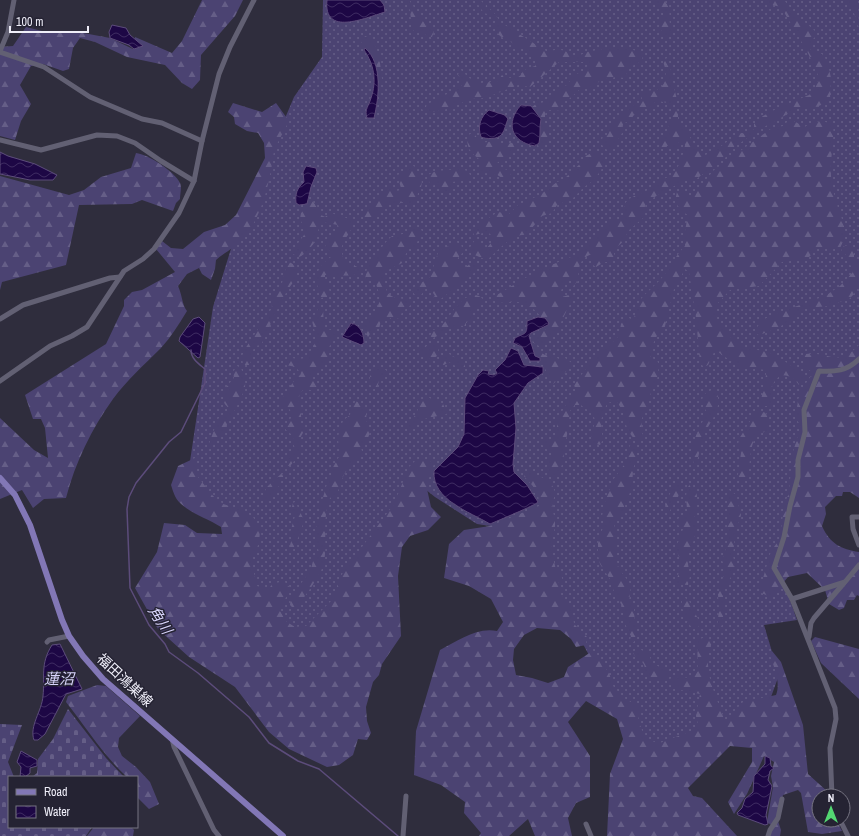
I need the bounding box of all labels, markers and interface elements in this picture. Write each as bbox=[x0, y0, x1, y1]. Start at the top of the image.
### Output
scale bar bbox=[10, 8, 88, 34]
text: 100 m bbox=[16, 14, 43, 30]
water label: 角川 bbox=[143, 601, 178, 640]
street label: 福田鴻巣線 bbox=[93, 650, 157, 710]
water label: 蓮沼 bbox=[44, 668, 76, 689]
legend bbox=[8, 776, 138, 828]
text: Road bbox=[44, 784, 68, 800]
north arrow bbox=[811, 788, 851, 828]
text: N bbox=[828, 791, 834, 805]
text: Water bbox=[44, 804, 71, 820]

